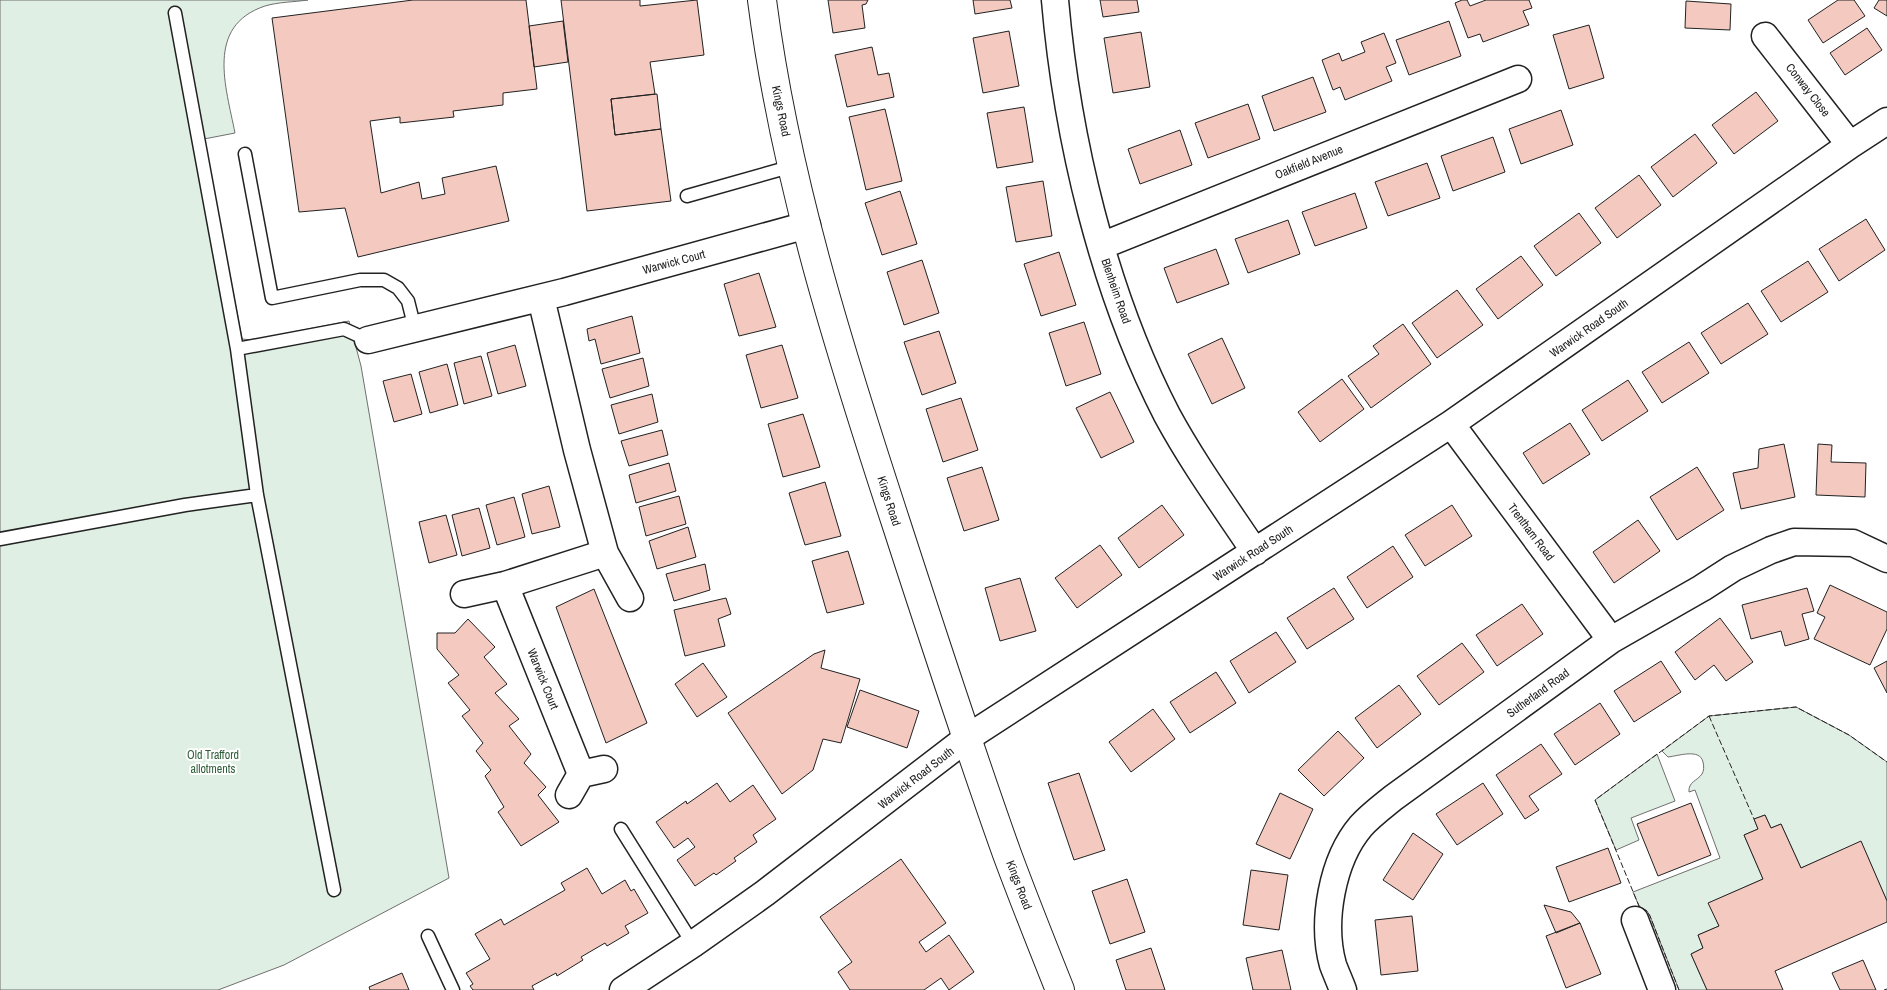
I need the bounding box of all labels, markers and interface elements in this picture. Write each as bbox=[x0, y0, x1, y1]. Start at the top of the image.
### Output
street label: Conway Close bbox=[1782, 60, 1834, 120]
street label: Kings Road bbox=[768, 84, 794, 138]
street label: Oakfield Avenue bbox=[1273, 141, 1345, 183]
street label: Warwick Court bbox=[641, 246, 707, 278]
street label: Blenheim Road bbox=[1097, 256, 1135, 326]
street label: Warwick Road South bbox=[1547, 295, 1631, 361]
street label: Kings Road bbox=[873, 474, 905, 528]
street label: Trentham Road bbox=[1504, 500, 1558, 564]
street label: Warwick Road South bbox=[1210, 521, 1296, 585]
street label: Warwick Court bbox=[524, 646, 563, 712]
street label: Sutherland Road bbox=[1503, 665, 1573, 721]
street label: Warwick Road South bbox=[875, 743, 957, 813]
park label: Old Trafford allotments bbox=[187, 747, 239, 777]
street label: Kings Road bbox=[1002, 858, 1036, 912]

